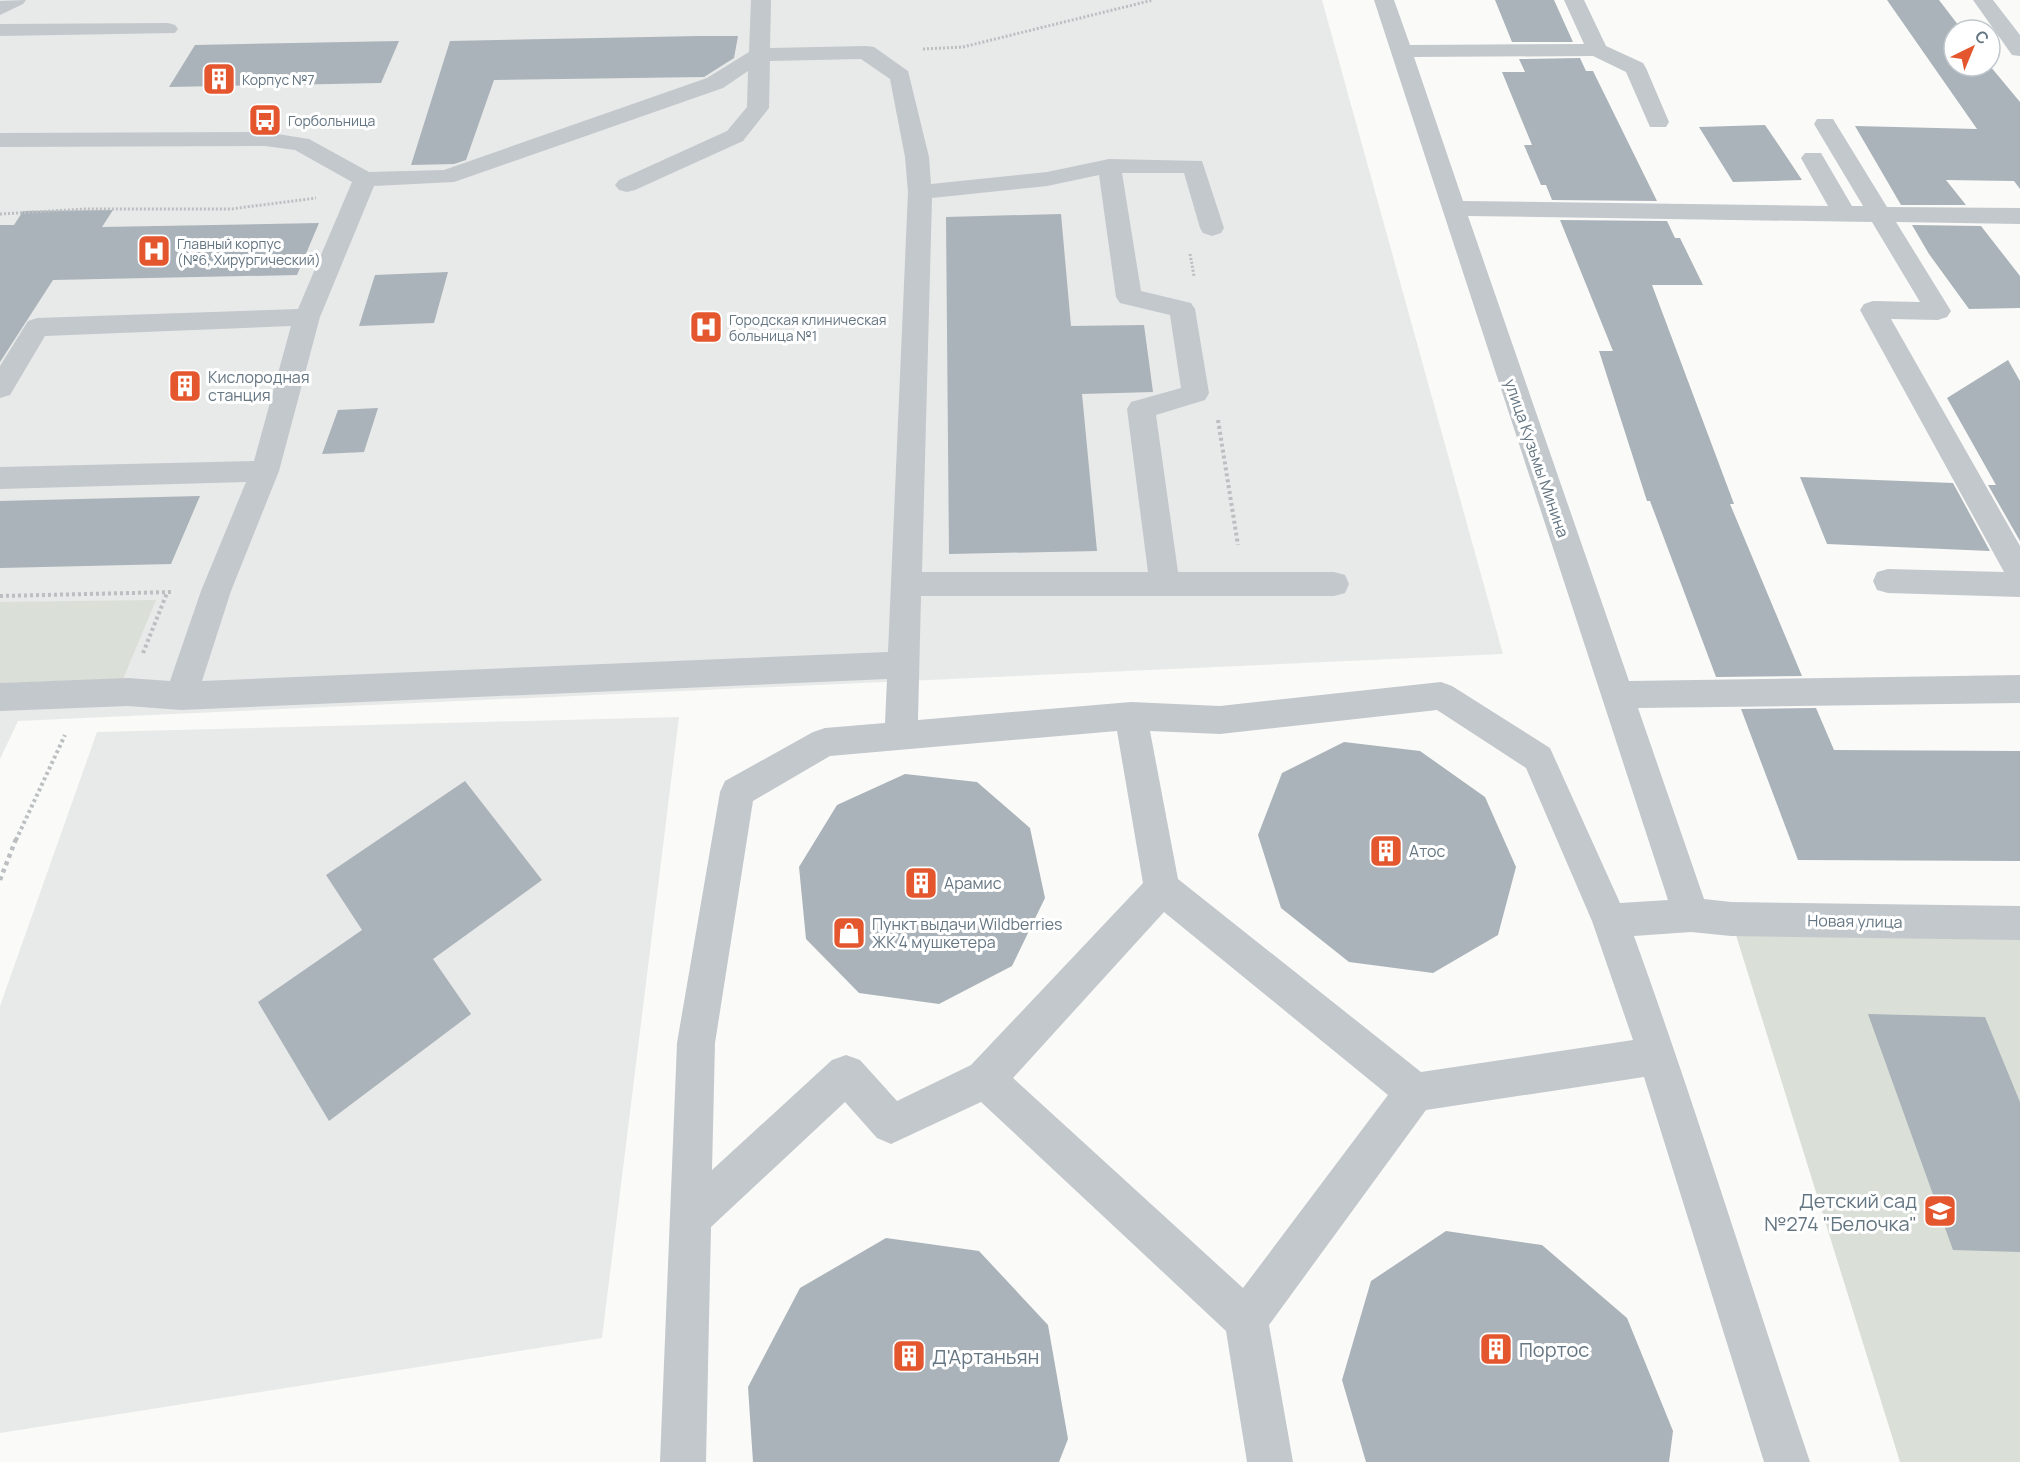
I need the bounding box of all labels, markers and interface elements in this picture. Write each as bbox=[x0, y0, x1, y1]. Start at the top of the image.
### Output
north arrow bbox=[1942, 18, 2002, 78]
text: С bbox=[1970, 25, 1994, 49]
building icon: Корпус №7 bbox=[201, 61, 237, 97]
place label: Корпус №7 bbox=[242, 70, 314, 89]
bus stop icon: Горбольница bbox=[247, 102, 283, 138]
place label: Горбольница bbox=[288, 111, 375, 130]
hospital icon: Главный корпус (№6, Хирургический) bbox=[136, 233, 172, 269]
place label: Главный корпус (№6, Хирургический) bbox=[177, 234, 321, 269]
hospital icon: Городская клиническая больница №1 bbox=[688, 309, 724, 345]
place label: Городская клиническая больница №1 bbox=[729, 310, 887, 345]
place label: Кислородная станция bbox=[208, 366, 310, 406]
building icon: Кислородная станция bbox=[167, 368, 203, 404]
street label: улица Кузьмы Минина bbox=[1499, 376, 1575, 540]
building icon: Атос bbox=[1368, 833, 1404, 869]
place label: Атос bbox=[1409, 840, 1446, 862]
building icon: Арамис bbox=[903, 865, 939, 901]
place label: Арамис bbox=[944, 872, 1002, 894]
street label: Новая улица bbox=[1807, 909, 1903, 933]
place label: Пункт выдачи Wildberries ЖК 4 мушкетера bbox=[872, 913, 1062, 953]
shop icon: Пункт выдачи Wildberries ЖК 4 мушкетера bbox=[831, 915, 867, 951]
place label: Детский сад №274 "Белочка" bbox=[1764, 1187, 1917, 1237]
school or university icon: Детский сад №274 "Белочка" bbox=[1922, 1193, 1958, 1229]
building icon: Портос bbox=[1478, 1331, 1514, 1367]
place label: Портос bbox=[1519, 1336, 1589, 1363]
building icon: Д'Артаньян bbox=[891, 1338, 927, 1374]
place label: Д'Артаньян bbox=[932, 1343, 1039, 1370]

